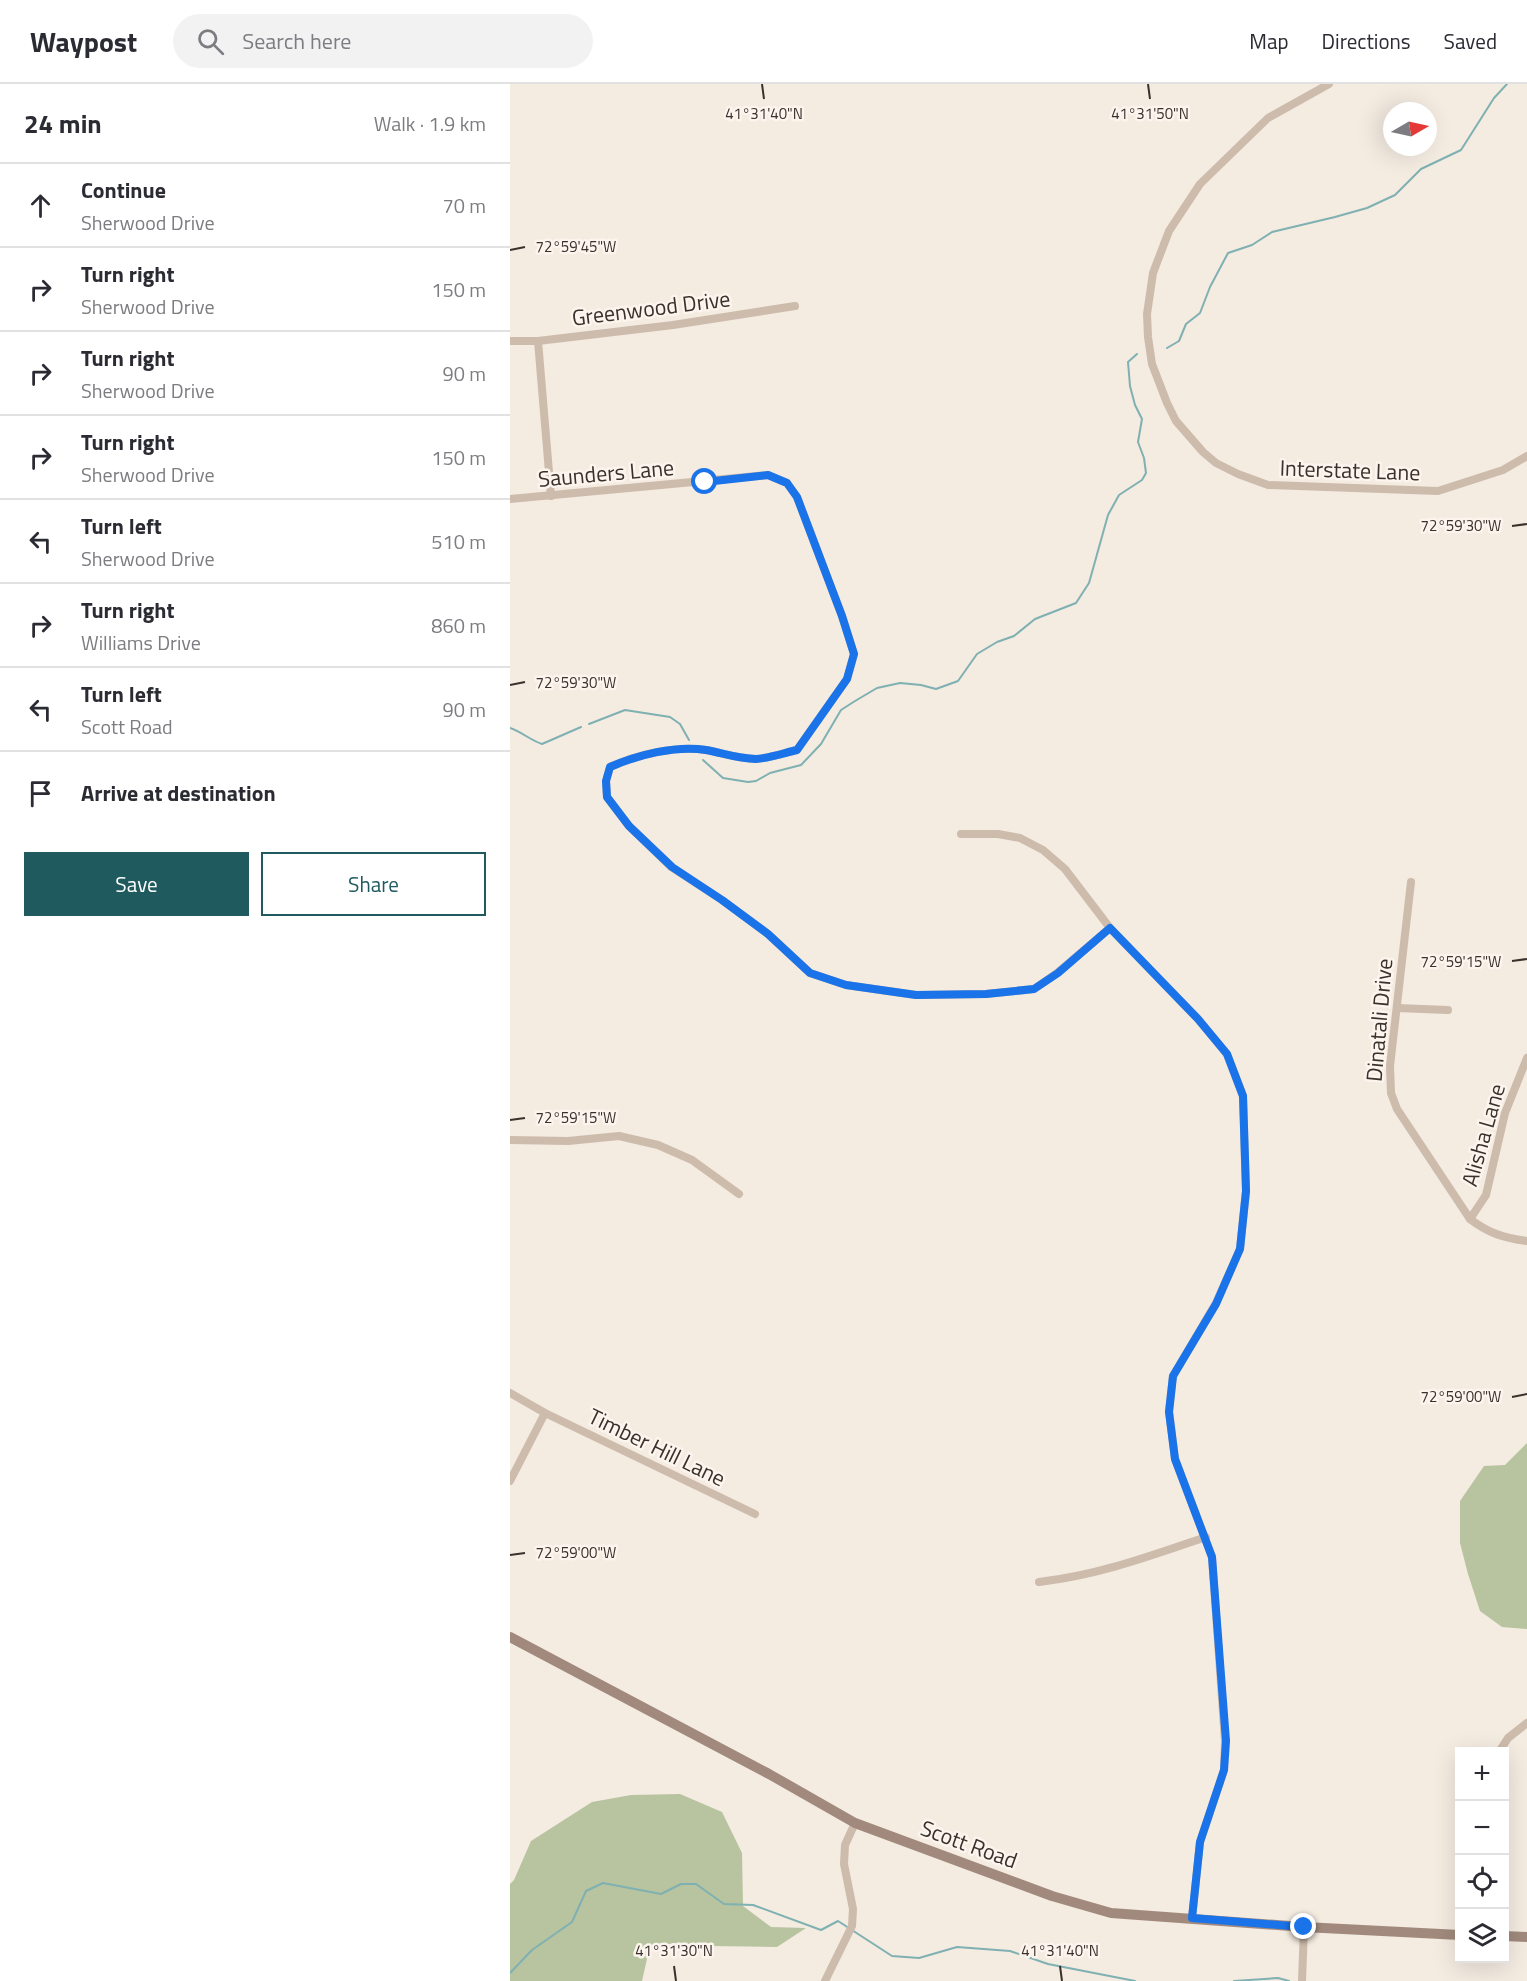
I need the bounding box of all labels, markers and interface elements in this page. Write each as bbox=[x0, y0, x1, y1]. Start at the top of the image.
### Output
search box bbox=[173, 14, 593, 68]
text: Waypost bbox=[30, 20, 137, 63]
text: Search here bbox=[242, 24, 351, 58]
icon: search bbox=[194, 25, 227, 58]
text: Map bbox=[1249, 25, 1289, 57]
text: Directions bbox=[1322, 25, 1411, 57]
text: Saved bbox=[1444, 25, 1497, 57]
text: 41°31'40"N bbox=[725, 102, 803, 125]
text: 41°31'50"N bbox=[1111, 102, 1189, 125]
north arrow bbox=[1383, 102, 1437, 156]
text: 24 min bbox=[24, 104, 102, 143]
text: Walk · 1.9 km bbox=[374, 108, 486, 139]
text: Continue bbox=[81, 173, 166, 207]
icon: ahead bbox=[24, 189, 57, 222]
text: 70 m bbox=[442, 190, 486, 221]
text: Sherwood Drive bbox=[81, 207, 215, 238]
text: 72°59'45"W bbox=[536, 235, 616, 258]
text: Turn right bbox=[81, 257, 175, 291]
icon: right bbox=[24, 273, 57, 306]
text: 150 m bbox=[431, 274, 486, 305]
street label: Greenwood Drive bbox=[570, 281, 732, 335]
text: Sherwood Drive bbox=[81, 291, 215, 322]
text: Turn right bbox=[81, 341, 175, 375]
icon: right bbox=[24, 357, 57, 390]
text: 90 m bbox=[442, 358, 486, 389]
text: Sherwood Drive bbox=[81, 375, 215, 406]
text: Turn right bbox=[81, 425, 175, 459]
icon: right bbox=[24, 441, 57, 474]
text: 150 m bbox=[431, 442, 486, 473]
street label: Saunders Lane bbox=[537, 450, 675, 496]
street label: Interstate Lane bbox=[1279, 451, 1421, 489]
text: Sherwood Drive bbox=[81, 459, 215, 490]
route start bbox=[691, 468, 717, 494]
text: Turn left bbox=[81, 509, 162, 543]
text: 72°59'30"W bbox=[1421, 514, 1501, 537]
icon: left bbox=[24, 525, 57, 558]
text: 510 m bbox=[431, 526, 486, 557]
text: Sherwood Drive bbox=[81, 543, 215, 574]
text: Turn right bbox=[81, 593, 175, 627]
icon: right bbox=[24, 609, 57, 642]
text: 860 m bbox=[431, 610, 486, 641]
text: Williams Drive bbox=[81, 627, 201, 658]
text: 72°59'30"W bbox=[536, 671, 616, 694]
text: Turn left bbox=[81, 677, 162, 711]
icon: left bbox=[24, 693, 57, 726]
text: 90 m bbox=[442, 694, 486, 725]
text: Scott Road bbox=[81, 711, 173, 742]
text: Arrive at destination bbox=[81, 776, 276, 810]
icon: arrive bbox=[24, 777, 57, 810]
button: Save bbox=[24, 852, 249, 916]
button: Share bbox=[261, 852, 486, 916]
text: 72°59'15"W bbox=[1421, 950, 1501, 973]
street label: Dinatali Drive bbox=[1357, 957, 1401, 1083]
street label: Alisha Lane bbox=[1452, 1080, 1514, 1190]
text: 72°59'15"W bbox=[536, 1106, 616, 1129]
text: 72°59'00"W bbox=[1421, 1385, 1501, 1408]
street label: Timber Hill Lane bbox=[583, 1399, 731, 1495]
text: 72°59'00"W bbox=[536, 1541, 616, 1564]
map controls bbox=[1455, 1747, 1509, 1963]
button: + bbox=[1455, 1747, 1509, 1801]
button: − bbox=[1455, 1801, 1509, 1855]
street label: Scott Road bbox=[916, 1811, 1022, 1877]
button: locate bbox=[1455, 1855, 1509, 1909]
button: layers bbox=[1455, 1909, 1509, 1963]
route end bbox=[1290, 1913, 1316, 1939]
text: 41°31'30"N bbox=[635, 1939, 713, 1962]
text: 41°31'40"N bbox=[1021, 1939, 1099, 1962]

